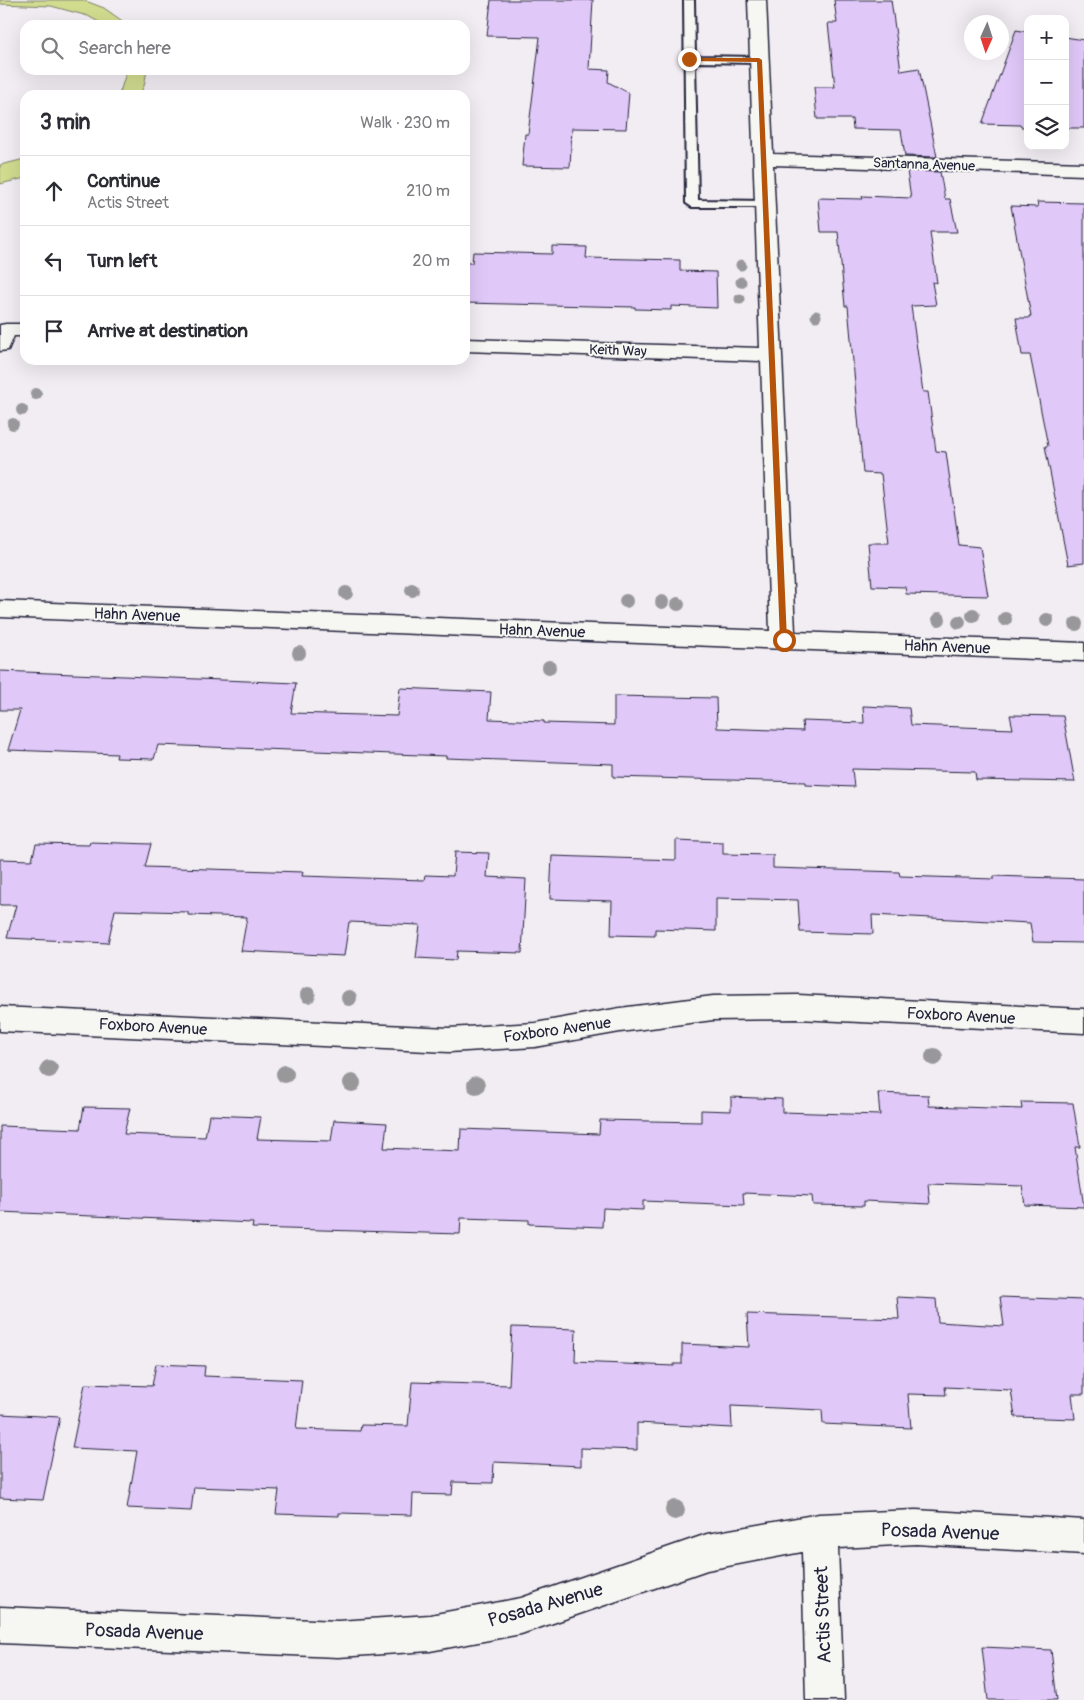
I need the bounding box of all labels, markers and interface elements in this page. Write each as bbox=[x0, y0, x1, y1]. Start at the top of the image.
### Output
north arrow bbox=[964, 15, 1009, 60]
map controls bbox=[1024, 15, 1069, 150]
button: + bbox=[1024, 15, 1069, 60]
search box bbox=[20, 20, 470, 75]
icon: search bbox=[38, 34, 66, 62]
text: Search here bbox=[78, 36, 171, 60]
route end bbox=[678, 48, 701, 71]
button: − bbox=[1024, 60, 1069, 105]
button: layers bbox=[1024, 105, 1069, 150]
text: 3 min bbox=[40, 109, 90, 136]
text: Walk · 230 m bbox=[360, 113, 450, 133]
street label: Santanna Avenue bbox=[873, 154, 975, 175]
text: Continue bbox=[87, 169, 160, 193]
icon: ahead bbox=[40, 177, 68, 205]
text: 210 m bbox=[406, 181, 450, 201]
text: Actis Street bbox=[87, 193, 169, 213]
icon: left bbox=[40, 247, 68, 275]
text: Turn left bbox=[87, 249, 157, 273]
text: 20 m bbox=[412, 251, 450, 271]
icon: arrive bbox=[40, 317, 68, 345]
text: Arrive at destination bbox=[87, 319, 248, 343]
street label: Keith Way bbox=[589, 341, 647, 360]
street label: Hahn Avenue bbox=[93, 603, 181, 627]
street label: Hahn Avenue bbox=[498, 619, 586, 643]
route start bbox=[773, 629, 796, 652]
street label: Hahn Avenue bbox=[903, 635, 991, 659]
street label: Foxboro Avenue bbox=[906, 1003, 1016, 1029]
street label: Foxboro Avenue bbox=[502, 1013, 612, 1047]
street label: Foxboro Avenue bbox=[98, 1014, 208, 1040]
street label: Posada Avenue bbox=[880, 1518, 1000, 1546]
street label: Actis Street bbox=[809, 1566, 837, 1664]
street label: Posada Avenue bbox=[485, 1577, 606, 1633]
street label: Posada Avenue bbox=[84, 1618, 204, 1646]

